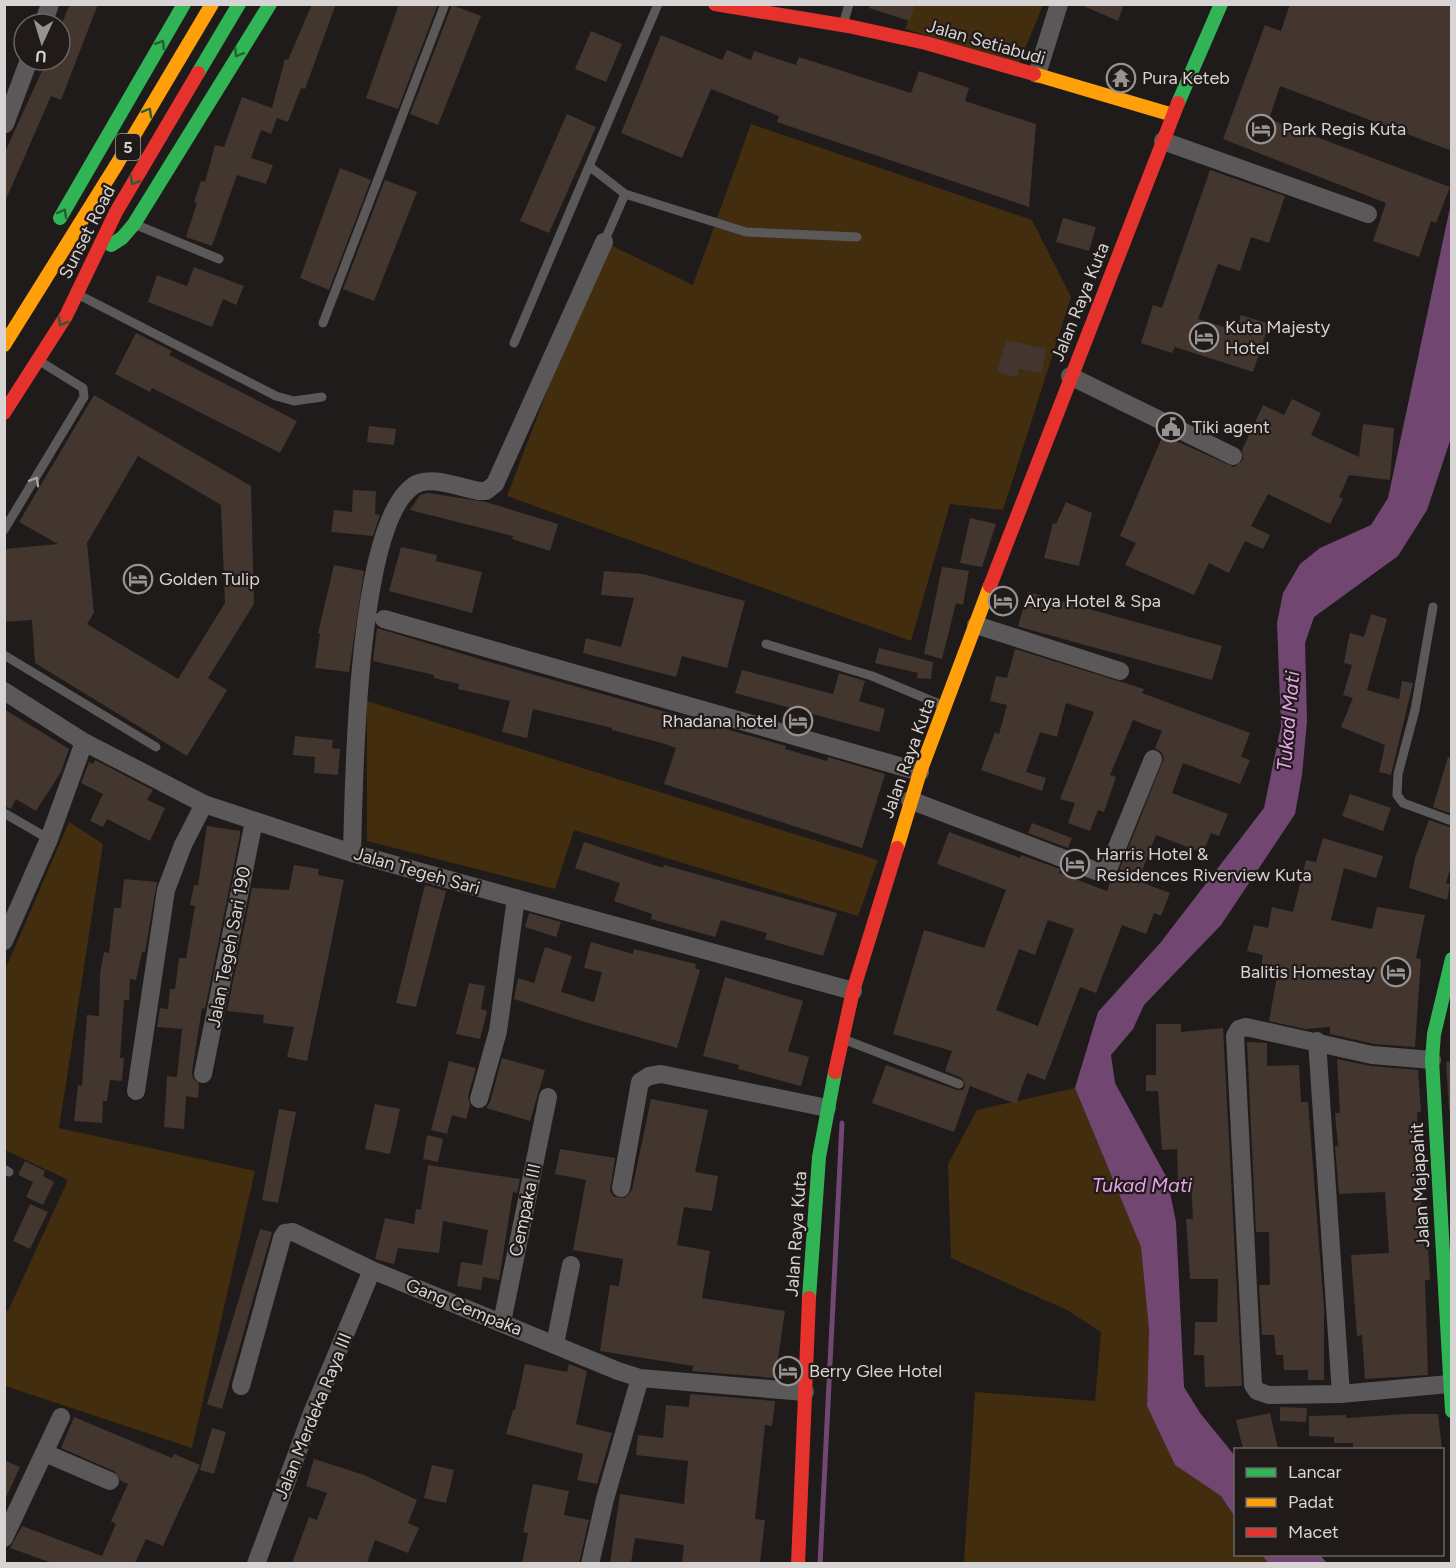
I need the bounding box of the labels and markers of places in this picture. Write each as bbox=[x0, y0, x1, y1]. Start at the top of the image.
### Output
temple icon: Pura Keteb bbox=[1105, 62, 1137, 94]
place label: Pura Keteb bbox=[1142, 67, 1230, 89]
hotel icon: Park Regis Kuta bbox=[1245, 113, 1277, 145]
place label: Park Regis Kuta bbox=[1282, 118, 1406, 140]
place label: Kuta Majesty Hotel bbox=[1225, 316, 1331, 359]
hotel icon: Kuta Majesty Hotel bbox=[1188, 321, 1220, 353]
public building icon: Tiki agent bbox=[1155, 411, 1187, 443]
place label: Tiki agent bbox=[1192, 416, 1270, 438]
hotel icon: Golden Tulip bbox=[122, 563, 154, 595]
place label: Golden Tulip bbox=[159, 568, 260, 590]
hotel icon: Arya Hotel & Spa bbox=[987, 585, 1019, 617]
place label: Arya Hotel & Spa bbox=[1024, 590, 1161, 612]
hotel icon: Rhadana hotel bbox=[782, 705, 814, 737]
place label: Rhadana hotel bbox=[662, 710, 777, 732]
place label: Harris Hotel & Residences Riverview Kuta bbox=[1096, 843, 1312, 886]
hotel icon: Harris Hotel & Residences Riverview Kuta bbox=[1059, 848, 1091, 880]
hotel icon: Balitis Homestay bbox=[1380, 956, 1412, 988]
place label: Balitis Homestay bbox=[1240, 961, 1376, 983]
hotel icon: Berry Glee Hotel bbox=[772, 1355, 804, 1387]
place label: Berry Glee Hotel bbox=[809, 1360, 942, 1382]

